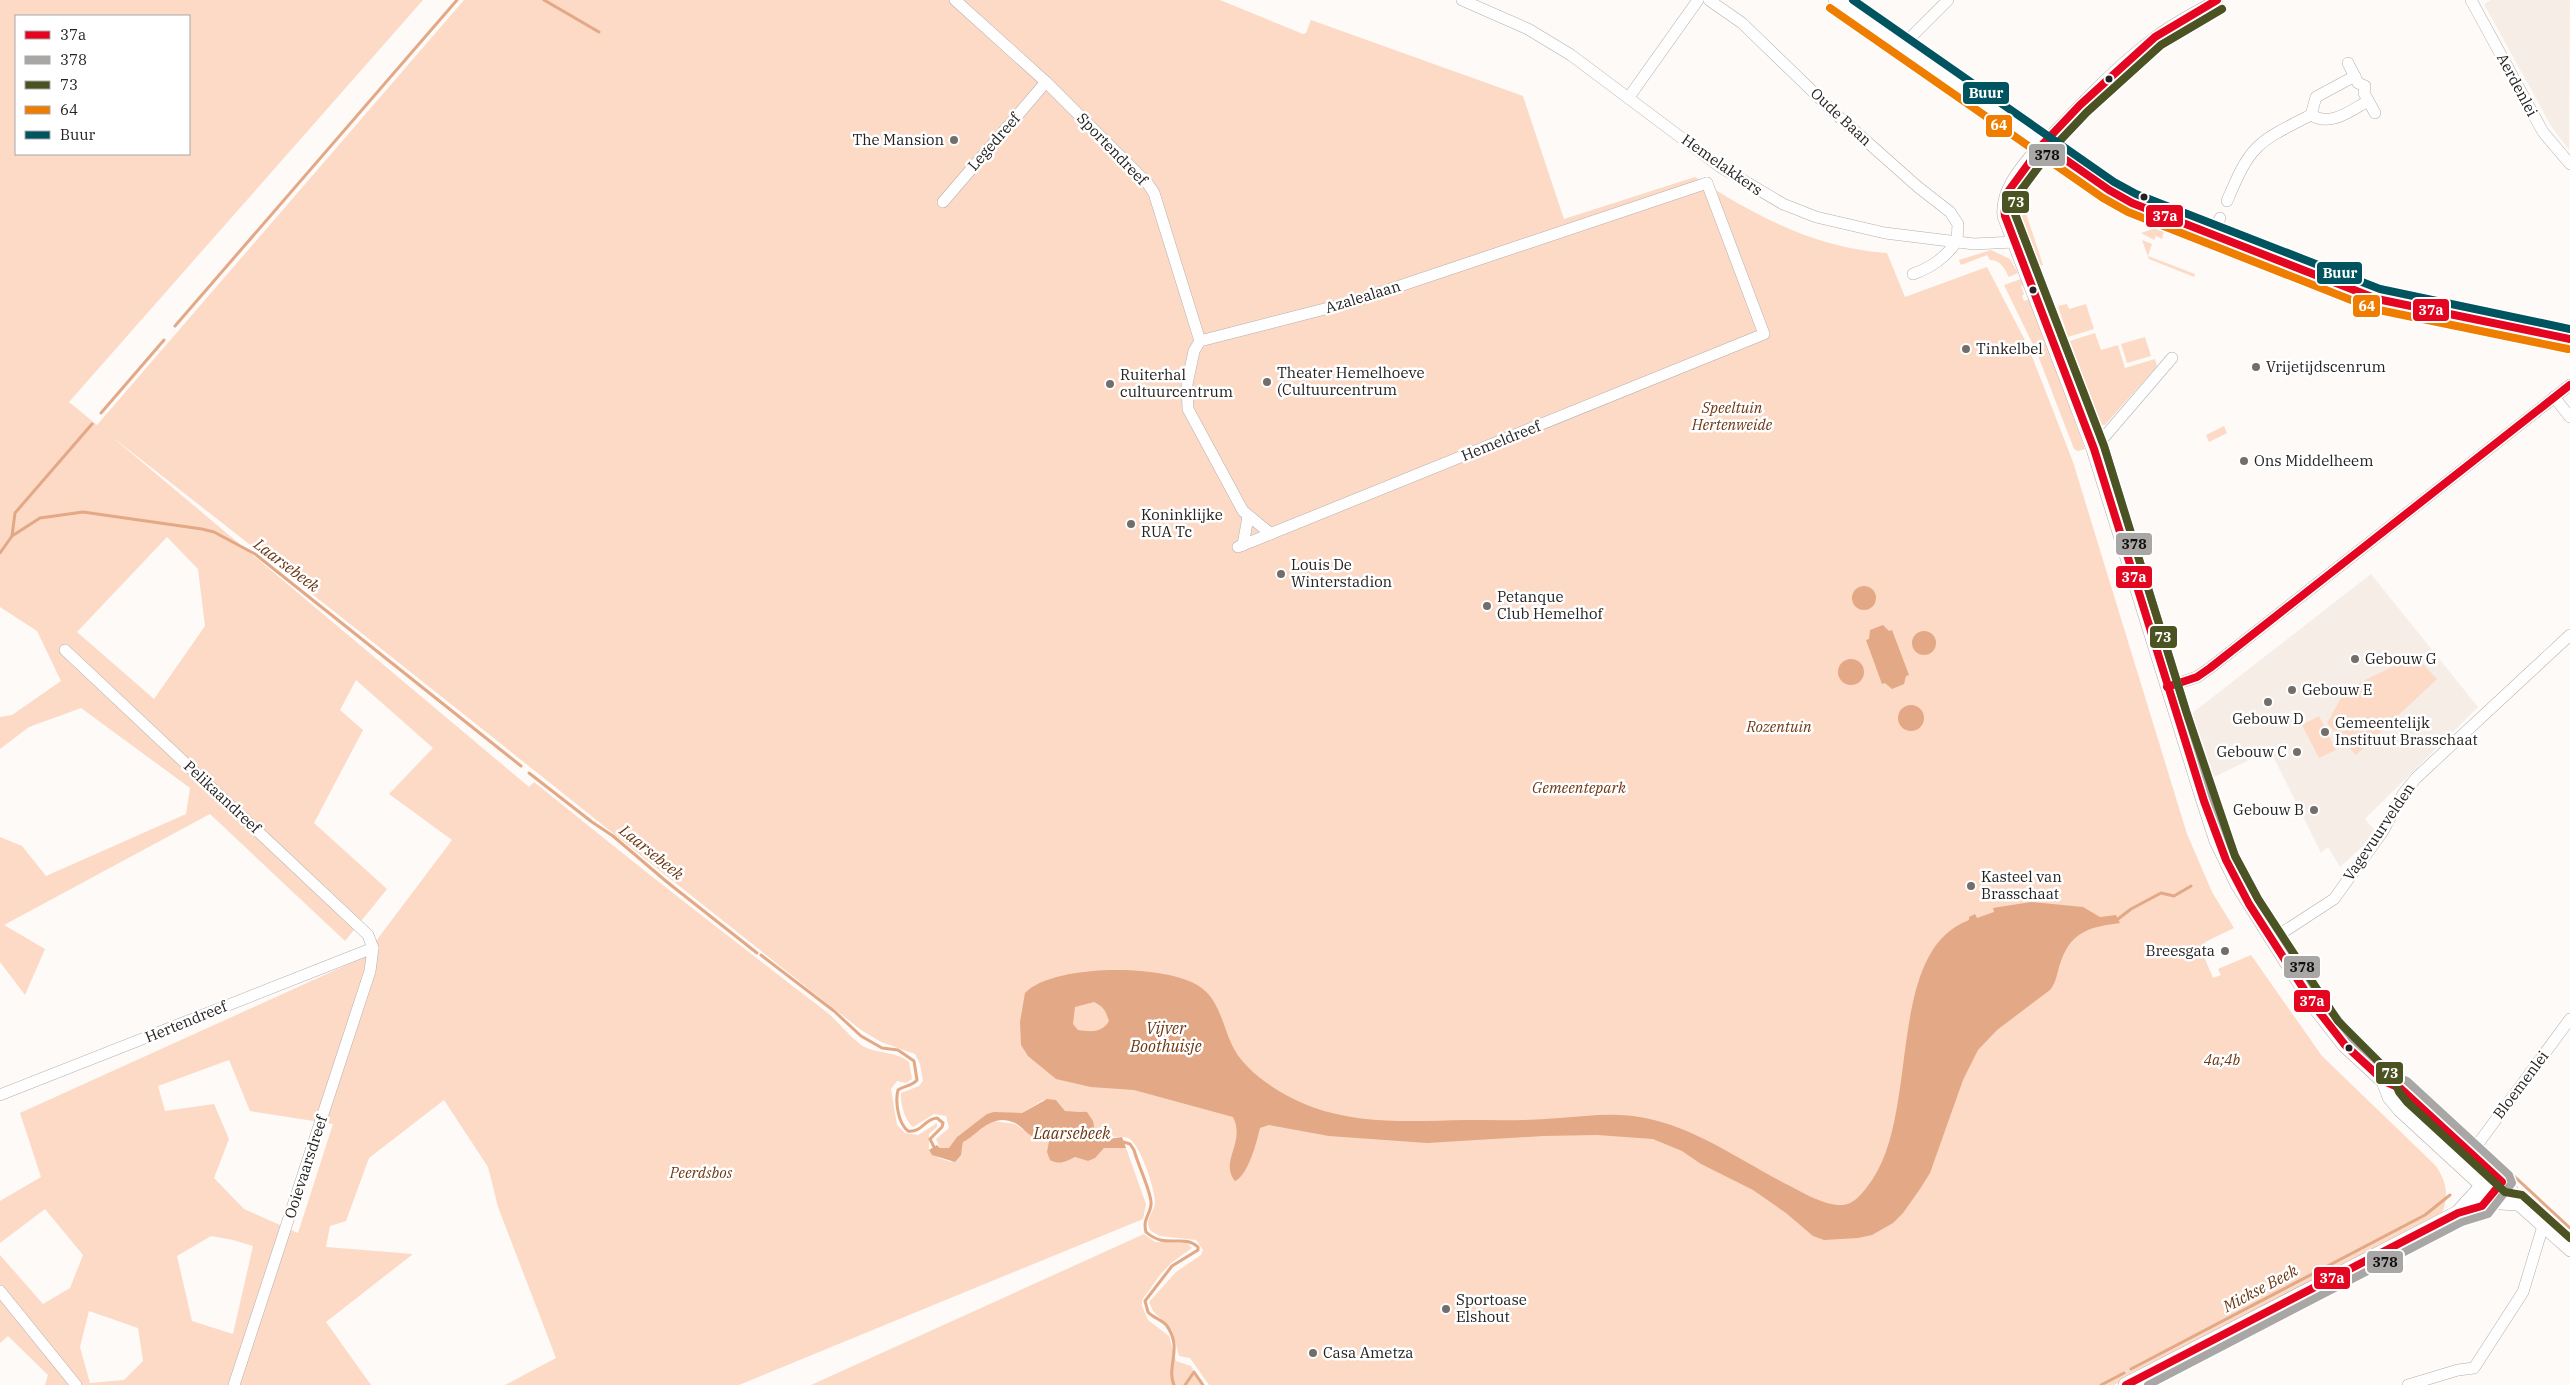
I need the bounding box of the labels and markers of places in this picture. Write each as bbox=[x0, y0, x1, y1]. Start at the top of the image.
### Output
unlabelled marker bbox=[2104, 74, 2114, 84]
place label: The Mansion bbox=[852, 130, 944, 149]
marker: The Mansion bbox=[948, 134, 960, 146]
unlabelled marker bbox=[2139, 192, 2149, 202]
unlabelled marker bbox=[2028, 285, 2038, 295]
place label: Tinkelbel bbox=[1976, 339, 2043, 358]
marker: Tinkelbel bbox=[1960, 343, 1972, 355]
place label: Vrijetijdscenrum bbox=[2266, 357, 2386, 376]
marker: Vrijetijdscenrum bbox=[2250, 361, 2262, 373]
place label: Theater Hemelhoeve (Cultuurcentrum bbox=[1277, 363, 1424, 399]
place label: Ruiterhal cultuurcentrum bbox=[1120, 365, 1233, 401]
marker: Theater Hemelhoeve (Cultuurcentrum bbox=[1261, 376, 1273, 388]
marker: Ruiterhal cultuurcentrum bbox=[1104, 378, 1116, 390]
place label: Ons Middelheem bbox=[2254, 451, 2373, 470]
marker: Ons Middelheem bbox=[2238, 455, 2250, 467]
place label: Koninklijke RUA Tc bbox=[1141, 505, 1223, 541]
marker: Koninklijke RUA Tc bbox=[1125, 518, 1137, 530]
place label: Louis De Winterstadion bbox=[1291, 555, 1393, 591]
marker: Louis De Winterstadion bbox=[1275, 568, 1287, 580]
place label: Petanque Club Hemelhof bbox=[1497, 587, 1603, 623]
marker: Petanque Club Hemelhof bbox=[1481, 600, 1493, 612]
place label: Gebouw G bbox=[2365, 649, 2437, 668]
marker: Gebouw G bbox=[2349, 653, 2361, 665]
place label: Gebouw E bbox=[2302, 680, 2372, 699]
marker: Gebouw E bbox=[2286, 684, 2298, 696]
marker: Gebouw D bbox=[2262, 696, 2274, 708]
place label: Gebouw D bbox=[2232, 709, 2304, 728]
place label: Gemeentelijk Instituut Brasschaat bbox=[2335, 713, 2478, 749]
marker: Gemeentelijk Instituut Brasschaat bbox=[2319, 726, 2331, 738]
place label: Gebouw C bbox=[2216, 742, 2287, 761]
marker: Gebouw C bbox=[2291, 746, 2303, 758]
place label: Gebouw B bbox=[2233, 800, 2304, 819]
marker: Gebouw B bbox=[2308, 804, 2320, 816]
place label: Kasteel van Brasschaat bbox=[1981, 867, 2062, 903]
marker: Kasteel van Brasschaat bbox=[1965, 880, 1977, 892]
place label: Breesgata bbox=[2145, 941, 2215, 960]
marker: Breesgata bbox=[2219, 945, 2231, 957]
unlabelled marker bbox=[2344, 1043, 2354, 1053]
place label: Sportoase Elshout bbox=[1456, 1290, 1527, 1326]
marker: Sportoase Elshout bbox=[1440, 1303, 1452, 1315]
place label: Casa Ametza bbox=[1323, 1343, 1414, 1362]
marker: Casa Ametza bbox=[1307, 1347, 1319, 1359]

